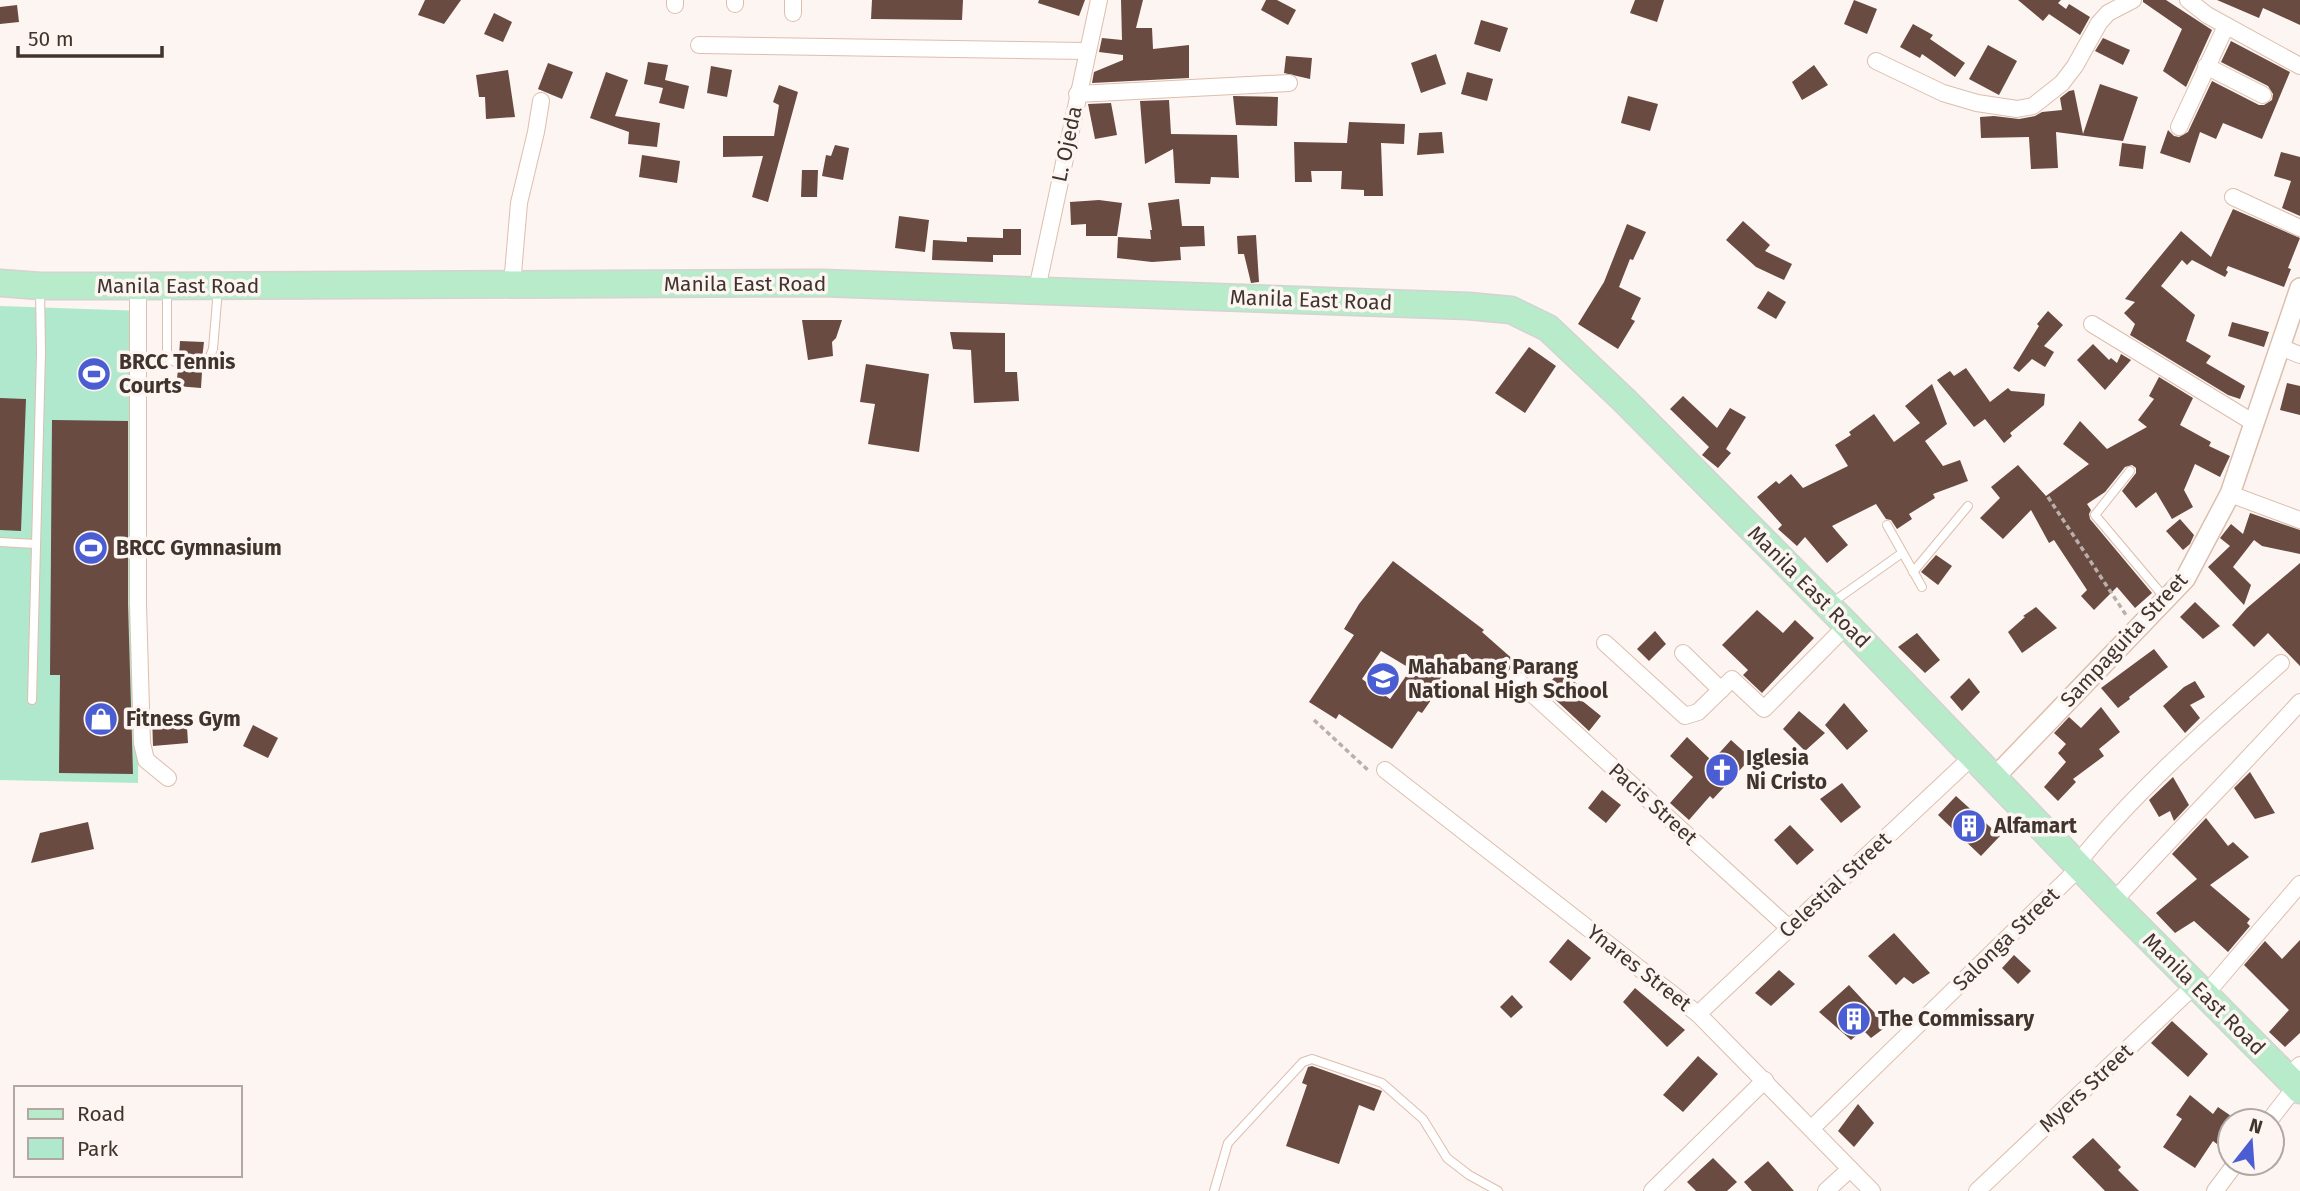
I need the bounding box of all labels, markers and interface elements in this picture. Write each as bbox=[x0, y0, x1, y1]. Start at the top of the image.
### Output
scale bar bbox=[18, 14, 161, 58]
text: 50 m bbox=[28, 26, 74, 52]
street label: L. Ojeda bbox=[1046, 104, 1088, 184]
street label: Manila East Road bbox=[664, 271, 826, 297]
street label: Manila East Road bbox=[97, 273, 259, 299]
street label: Manila East Road bbox=[1229, 284, 1393, 316]
place label: BRCC Tennis Courts bbox=[119, 349, 235, 399]
sports icon: BRCC Tennis Courts bbox=[75, 355, 113, 393]
street label: Manila East Road bbox=[1742, 520, 1876, 654]
sports icon: BRCC Gymnasium bbox=[72, 529, 110, 567]
place label: BRCC Gymnasium bbox=[116, 535, 282, 561]
street label: Sampaguita Street bbox=[2055, 567, 2193, 713]
place label: Mahabang Parang National High School bbox=[1408, 654, 1609, 704]
school or university icon: Mahabang Parang National High School bbox=[1364, 660, 1402, 698]
shop icon: Fitness Gym bbox=[82, 700, 120, 738]
place label: Fitness Gym bbox=[126, 706, 241, 732]
place label: Iglesia Ni Cristo bbox=[1746, 745, 1827, 795]
church icon: Iglesia Ni Cristo bbox=[1703, 751, 1741, 789]
street label: Pacis Street bbox=[1603, 757, 1703, 851]
building icon: Alfamart bbox=[1950, 807, 1988, 845]
place label: Alfamart bbox=[1993, 813, 2078, 839]
street label: Celestial Street bbox=[1774, 826, 1897, 943]
street label: Salonga Street bbox=[1947, 882, 2065, 996]
street label: Ynares Street bbox=[1582, 919, 1697, 1017]
street label: Manila East Road bbox=[2137, 927, 2271, 1061]
building icon: The Commissary bbox=[1835, 1000, 1873, 1038]
place label: The Commissary bbox=[1878, 1006, 2034, 1032]
street label: Myers Street bbox=[2034, 1038, 2138, 1138]
legend bbox=[14, 1086, 242, 1177]
text: Road bbox=[77, 1101, 125, 1127]
north arrow bbox=[2216, 1107, 2286, 1177]
text: N bbox=[2246, 1113, 2265, 1139]
text: Park bbox=[77, 1136, 119, 1162]

